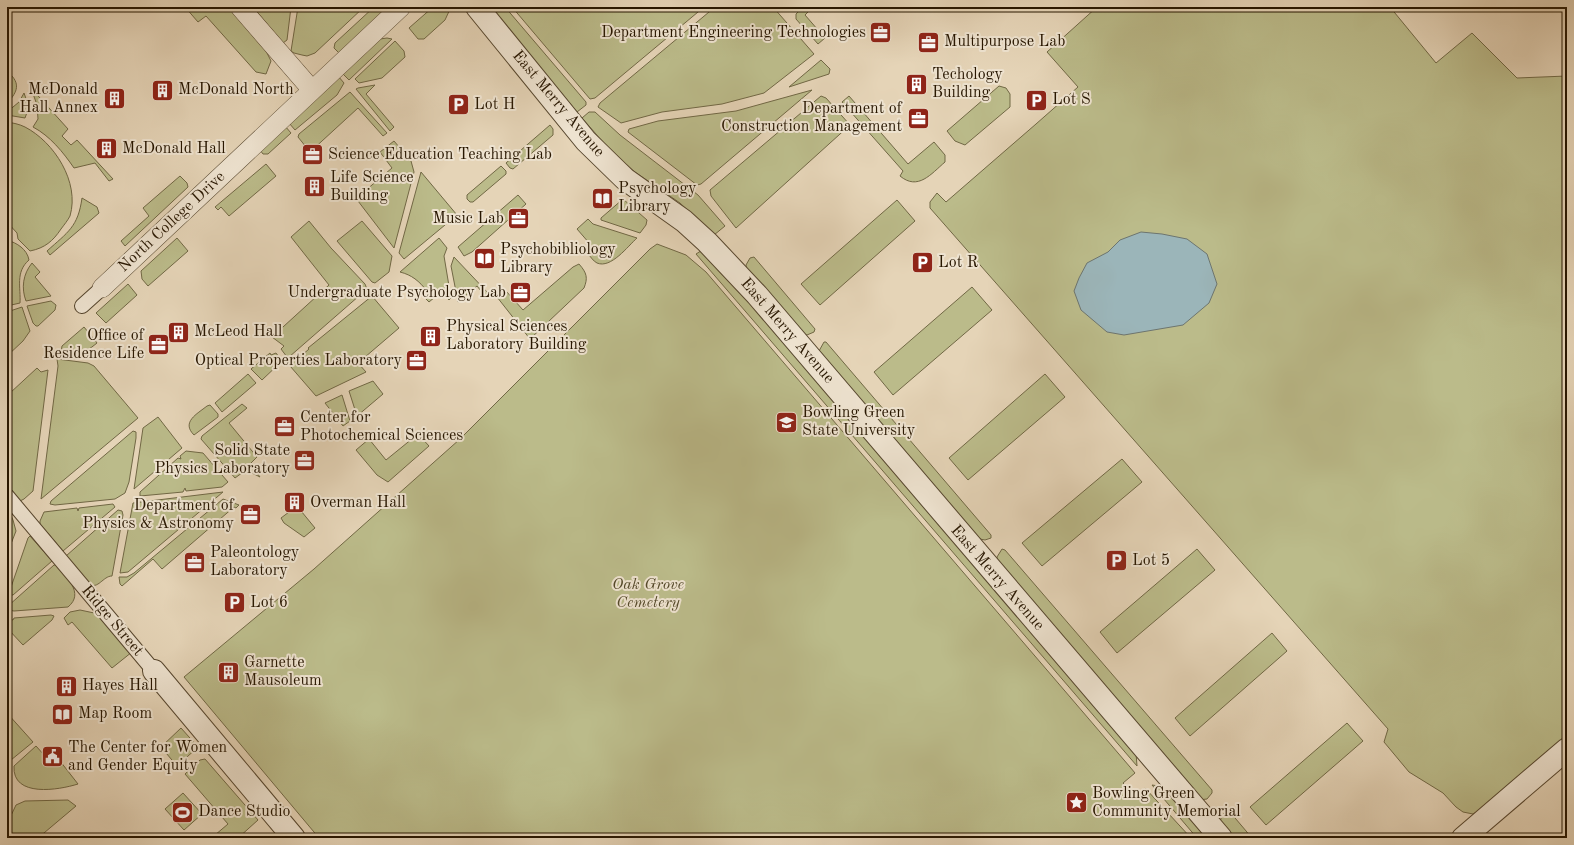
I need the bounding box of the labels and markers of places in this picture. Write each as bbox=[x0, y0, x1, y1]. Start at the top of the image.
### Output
office icon: Department Engineering Technologies bbox=[868, 20, 894, 46]
place label: Department Engineering Technologies bbox=[601, 25, 866, 41]
office icon: Multipurpose Lab bbox=[916, 29, 942, 55]
place label: Multipurpose Lab bbox=[944, 34, 1065, 50]
place label: Techology Building bbox=[932, 67, 1003, 101]
building icon: Techology Building bbox=[904, 71, 930, 97]
building icon: McDonald North bbox=[149, 77, 175, 103]
place label: McDonald Hall Annex bbox=[19, 82, 98, 116]
place label: McDonald North bbox=[178, 82, 294, 98]
building icon: McDonald Hall Annex bbox=[101, 86, 127, 112]
parking icon: Lot S bbox=[1023, 87, 1049, 113]
parking icon: Lot H bbox=[445, 92, 471, 118]
place label: Lot S bbox=[1052, 92, 1091, 108]
place label: Lot H bbox=[474, 97, 515, 113]
place label: Department of Construction Management bbox=[721, 101, 903, 135]
office icon: Department of Construction Management bbox=[905, 105, 931, 131]
building icon: McDonald Hall bbox=[93, 136, 119, 162]
place label: McDonald Hall bbox=[122, 141, 226, 157]
office icon: Science Education Teaching Lab bbox=[300, 142, 326, 168]
place label: Science Education Teaching Lab bbox=[328, 147, 552, 163]
place label: Life Science Building bbox=[330, 170, 414, 204]
building icon: Life Science Building bbox=[302, 174, 328, 200]
place label: Psychology Library bbox=[618, 181, 697, 215]
library icon: Psychology Library bbox=[590, 185, 616, 211]
office icon: Music Lab bbox=[506, 206, 532, 232]
place label: Music Lab bbox=[433, 211, 504, 227]
place label: Psychobibliology Library bbox=[500, 242, 616, 276]
library icon: Psychobibliology Library bbox=[472, 246, 498, 272]
parking icon: Lot R bbox=[910, 250, 936, 276]
place label: Lot R bbox=[938, 255, 978, 271]
office icon: Undergraduate Psychology Lab bbox=[508, 280, 534, 306]
place label: Undergraduate Psychology Lab bbox=[287, 285, 506, 301]
building icon: McLeod Hall bbox=[166, 319, 192, 345]
place label: Physical Sciences Laboratory Building bbox=[446, 319, 587, 353]
building icon: Physical Sciences Laboratory Building bbox=[417, 323, 443, 349]
place label: McLeod Hall bbox=[194, 324, 282, 340]
place label: Office of Residence Life bbox=[43, 328, 145, 362]
office icon: Office of Residence Life bbox=[146, 332, 172, 358]
office icon: Optical Properties Laboratory bbox=[404, 348, 430, 374]
place label: Optical Properties Laboratory bbox=[195, 353, 403, 369]
place label: Bowling Green State University bbox=[802, 405, 916, 439]
school or university icon: Bowling Green State University bbox=[774, 409, 800, 435]
place label: Center for Photochemical Sciences bbox=[300, 410, 463, 444]
office icon: Center for Photochemical Sciences bbox=[272, 414, 298, 440]
place label: Solid State Physics Laboratory bbox=[154, 443, 291, 477]
office icon: Solid State Physics Laboratory bbox=[292, 447, 318, 473]
building icon: Overman Hall bbox=[282, 490, 308, 516]
place label: Overman Hall bbox=[310, 495, 406, 511]
place label: Department of Physics & Astronomy bbox=[82, 498, 235, 532]
office icon: Department of Physics & Astronomy bbox=[237, 502, 263, 528]
place label: Paleontology Laboratory bbox=[210, 545, 300, 579]
parking icon: Lot 5 bbox=[1103, 548, 1129, 574]
office icon: Paleontology Laboratory bbox=[181, 549, 207, 575]
place label: Lot 5 bbox=[1132, 553, 1170, 569]
parking icon: Lot 6 bbox=[222, 590, 248, 616]
place label: Lot 6 bbox=[250, 595, 288, 611]
place label: Garnette Mausoleum bbox=[244, 655, 322, 689]
building icon: Garnette Mausoleum bbox=[215, 659, 241, 685]
building icon: Hayes Hall bbox=[54, 673, 80, 699]
place label: Hayes Hall bbox=[82, 678, 158, 694]
library icon: Map Room bbox=[49, 701, 75, 727]
place label: Map Room bbox=[78, 706, 152, 722]
place label: The Center for Women and Gender Equity bbox=[68, 740, 227, 774]
public building icon: The Center for Women and Gender Equity bbox=[39, 744, 65, 770]
place label: Bowling Green Community Memorial bbox=[1092, 786, 1241, 820]
place icon: Bowling Green Community Memorial bbox=[1063, 790, 1089, 816]
sports icon: Dance Studio bbox=[170, 799, 196, 825]
place label: Dance Studio bbox=[198, 804, 291, 820]

